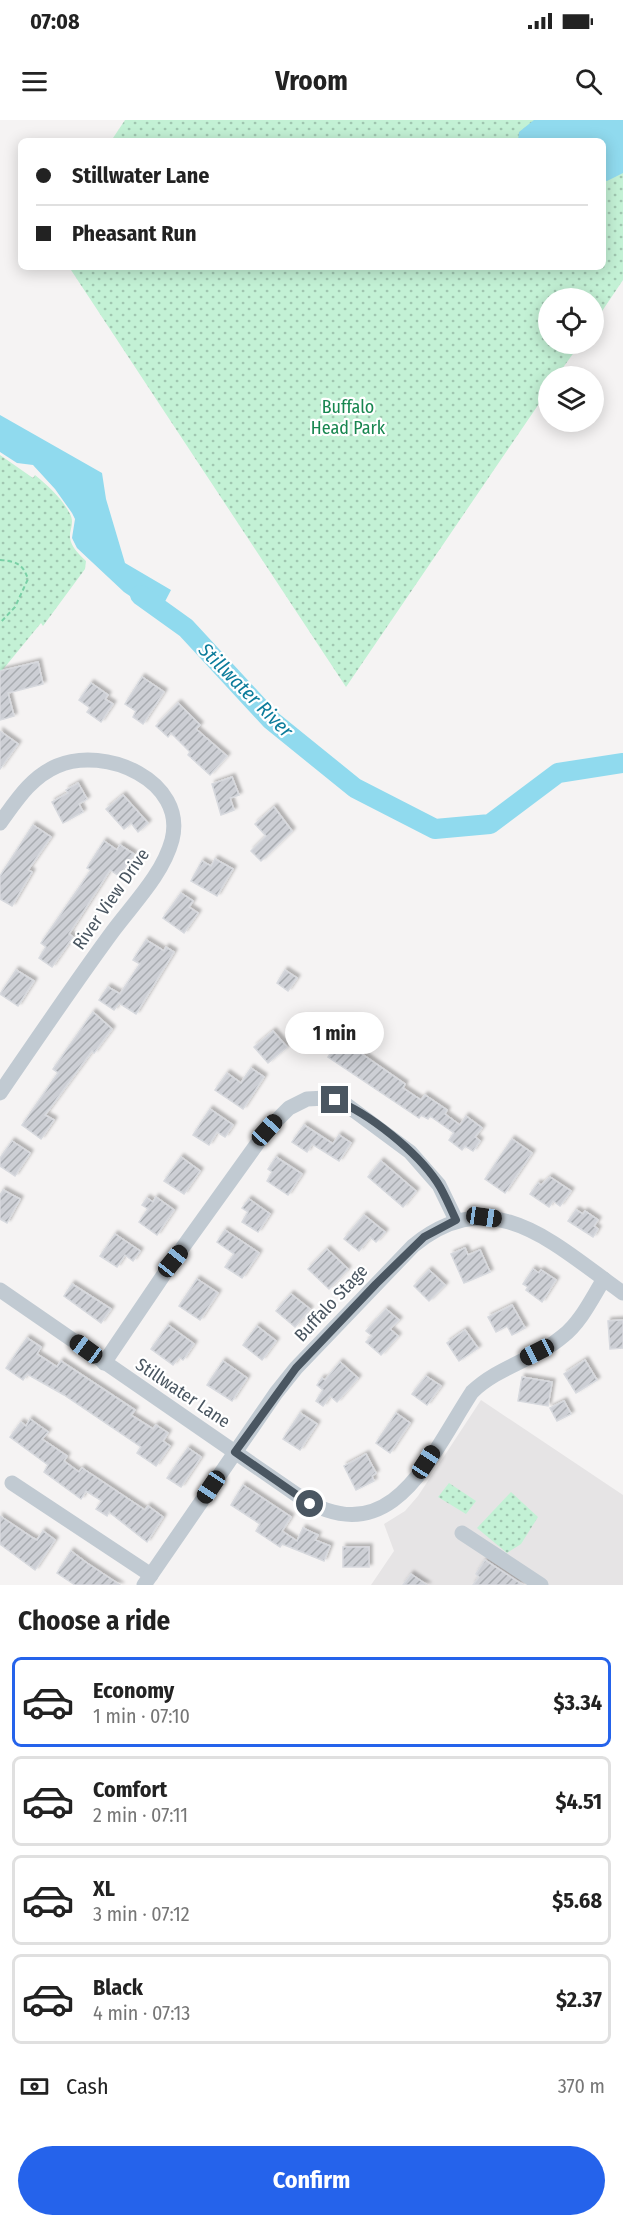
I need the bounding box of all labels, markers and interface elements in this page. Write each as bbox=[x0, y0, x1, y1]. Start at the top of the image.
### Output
text: 07:08 bbox=[30, 8, 80, 35]
icon: menu bbox=[18, 65, 51, 98]
text: Vroom bbox=[275, 65, 348, 97]
icon: search bbox=[572, 65, 605, 98]
text: Stillwater Lane bbox=[72, 162, 209, 189]
text: Pheasant Run bbox=[72, 220, 196, 247]
map controls bbox=[538, 288, 604, 432]
button: locate bbox=[538, 288, 604, 354]
button: layers bbox=[538, 366, 604, 432]
park label: Buffalo Head Park bbox=[311, 396, 386, 439]
water label: Stillwater River bbox=[193, 637, 299, 743]
street label: River View Drive bbox=[68, 844, 154, 954]
callout: 1 min bbox=[286, 1013, 385, 1055]
text: 1 min bbox=[313, 1021, 356, 1045]
route end bbox=[321, 1086, 348, 1113]
car bbox=[248, 1111, 286, 1149]
car bbox=[465, 1206, 503, 1228]
car bbox=[155, 1241, 191, 1281]
street label: Buffalo Stage bbox=[290, 1260, 372, 1346]
car bbox=[66, 1331, 106, 1367]
car bbox=[517, 1336, 557, 1368]
street label: Stillwater Lane bbox=[132, 1353, 235, 1433]
car bbox=[409, 1442, 443, 1482]
car bbox=[193, 1467, 229, 1507]
route start bbox=[296, 1490, 323, 1517]
text: Choose a ride bbox=[18, 1605, 170, 1637]
icon: car bbox=[21, 1675, 75, 1729]
text: Economy bbox=[93, 1677, 174, 1704]
text: $3.34 bbox=[554, 1689, 602, 1716]
text: 1 min · 07:10 bbox=[93, 1704, 190, 1728]
icon: car bbox=[21, 1774, 75, 1828]
text: Comfort bbox=[93, 1776, 167, 1803]
text: $4.51 bbox=[556, 1788, 602, 1815]
text: 2 min · 07:11 bbox=[93, 1803, 188, 1827]
icon: car bbox=[21, 1873, 75, 1927]
text: XL bbox=[93, 1875, 115, 1902]
text: $5.68 bbox=[552, 1887, 602, 1914]
text: 3 min · 07:12 bbox=[93, 1902, 190, 1926]
icon: car bbox=[21, 1972, 75, 2026]
text: Black bbox=[93, 1974, 143, 2001]
text: $2.37 bbox=[556, 1986, 602, 2013]
text: 4 min · 07:13 bbox=[93, 2001, 190, 2025]
icon: cash bbox=[18, 2070, 51, 2103]
text: Cash bbox=[66, 2073, 109, 2100]
text: 370 m bbox=[558, 2074, 605, 2098]
button: Confirm bbox=[18, 2146, 605, 2215]

